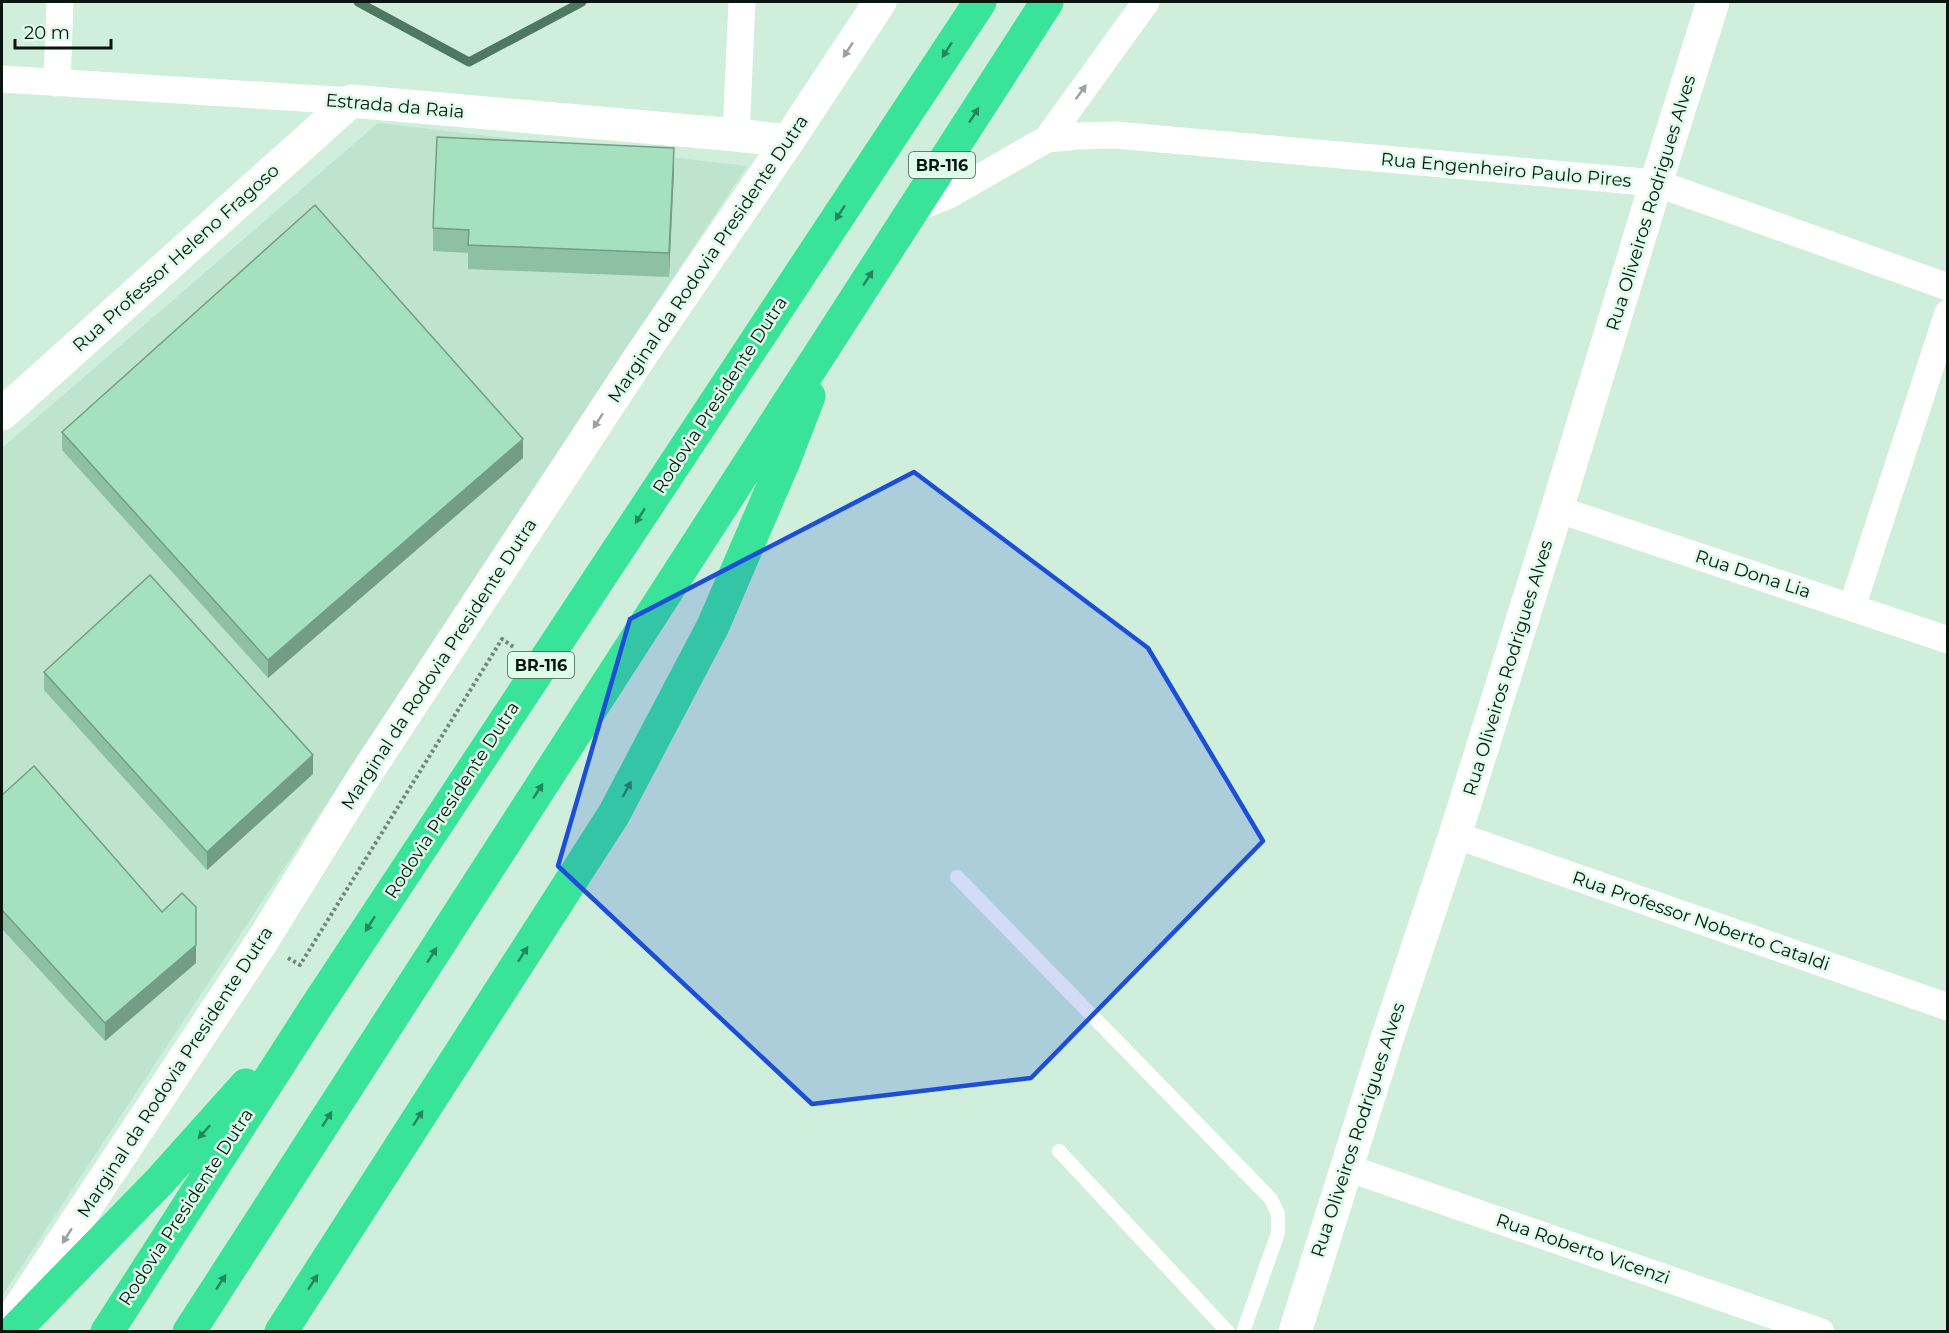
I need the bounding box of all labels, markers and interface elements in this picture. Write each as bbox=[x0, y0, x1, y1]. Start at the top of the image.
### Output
scale bar bbox=[15, 12, 111, 50]
text: 20 m bbox=[24, 22, 70, 44]
one-way arrow bbox=[842, 42, 854, 58]
one-way arrow bbox=[942, 42, 953, 59]
street label: Rua Oliveiros Rodrigues Alves bbox=[1602, 72, 1701, 334]
one-way arrow bbox=[1075, 84, 1087, 99]
street label: Estrada da Raia bbox=[325, 89, 465, 123]
one-way arrow bbox=[968, 106, 979, 123]
street label: Marginal da Rodovia Presidente Dutra bbox=[603, 111, 813, 407]
street label: Rua Engenheiro Paulo Pires bbox=[1380, 148, 1632, 192]
road number: BR-116 bbox=[909, 152, 975, 178]
street label: Rua Professor Heleno Fragoso bbox=[68, 159, 284, 357]
one-way arrow bbox=[835, 205, 846, 221]
one-way arrow bbox=[862, 270, 873, 286]
street label: Rodovia Presidente Dutra bbox=[648, 292, 792, 498]
one-way arrow bbox=[593, 413, 604, 429]
one-way arrow bbox=[635, 508, 646, 524]
street label: Marginal da Rodovia Presidente Dutra bbox=[337, 514, 541, 814]
street label: Rua Oliveiros Rodrigues Alves bbox=[1459, 537, 1558, 799]
street label: Rua Dona Lia bbox=[1692, 545, 1814, 603]
road number: BR-116 bbox=[508, 652, 574, 678]
street label: Rodovia Presidente Dutra bbox=[380, 697, 524, 903]
one-way arrow bbox=[622, 780, 632, 797]
one-way arrow bbox=[532, 783, 543, 799]
street label: Rua Professor Noberto Cataldi bbox=[1569, 866, 1833, 976]
one-way arrow bbox=[365, 916, 376, 932]
street label: Marginal da Rodovia Presidente Dutra bbox=[73, 922, 277, 1222]
one-way arrow bbox=[518, 946, 529, 962]
one-way arrow bbox=[427, 947, 438, 963]
street label: Rua Oliveiros Rodrigues Alves bbox=[1306, 1000, 1410, 1260]
street label: Rodovia Presidente Dutra bbox=[114, 1104, 258, 1310]
one-way arrow bbox=[412, 1110, 423, 1126]
one-way arrow bbox=[321, 1111, 332, 1127]
one-way arrow bbox=[197, 1124, 211, 1139]
street label: Rua Roberto Vicenzi bbox=[1493, 1209, 1673, 1289]
one-way arrow bbox=[62, 1228, 73, 1244]
one-way arrow bbox=[307, 1274, 318, 1290]
one-way arrow bbox=[215, 1275, 227, 1291]

